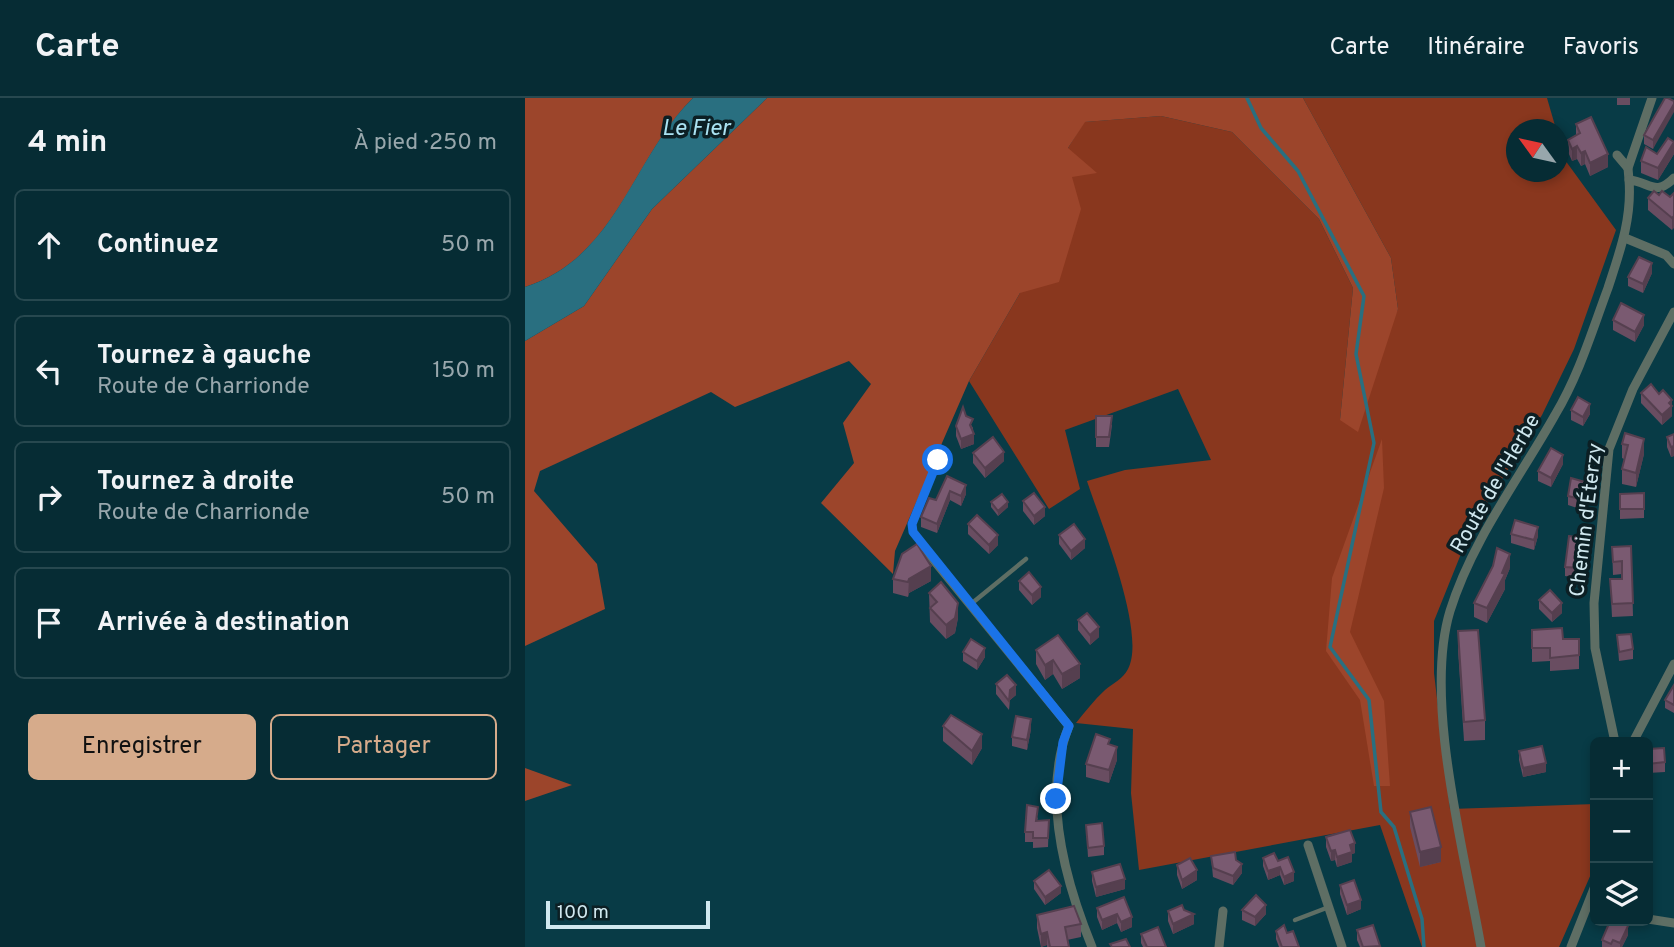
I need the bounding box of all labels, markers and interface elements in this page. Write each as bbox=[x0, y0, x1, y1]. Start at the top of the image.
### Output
text: Carte bbox=[35, 27, 120, 69]
text: Carte bbox=[1329, 33, 1389, 63]
text: Itinéraire bbox=[1427, 33, 1525, 63]
text: Favoris bbox=[1563, 33, 1639, 63]
water label: Le Fier bbox=[662, 115, 732, 144]
north arrow bbox=[1506, 119, 1569, 182]
text: 4 min bbox=[28, 125, 107, 162]
text: À pied · 250 m bbox=[354, 129, 497, 158]
icon: ahead bbox=[30, 226, 68, 264]
text: Continuez bbox=[97, 229, 219, 262]
text: 50 m bbox=[441, 231, 495, 260]
text: Tournez à gauche bbox=[97, 340, 311, 373]
icon: left bbox=[30, 352, 68, 390]
text: 150 m bbox=[433, 357, 495, 386]
text: Route de Charrionde bbox=[97, 373, 310, 402]
street label: Route de l'Herbe bbox=[1445, 409, 1547, 559]
street label: Chemin d'Éterzy bbox=[1563, 442, 1610, 598]
route start bbox=[922, 444, 953, 475]
text: Tournez à droite bbox=[97, 466, 294, 499]
icon: right bbox=[30, 478, 68, 516]
text: 50 m bbox=[441, 483, 495, 512]
text: Route de Charrionde bbox=[97, 499, 310, 528]
icon: arrive bbox=[30, 604, 68, 642]
text: Arrivée à destination bbox=[97, 607, 350, 640]
button: Enregistrer bbox=[28, 714, 256, 780]
button: Partager bbox=[270, 714, 497, 780]
map controls bbox=[1590, 737, 1653, 926]
button: + bbox=[1590, 737, 1653, 800]
route end bbox=[1040, 783, 1071, 814]
button: − bbox=[1590, 800, 1653, 863]
button: layers bbox=[1590, 863, 1653, 926]
scale bar bbox=[546, 898, 711, 930]
text: 100 m bbox=[557, 901, 609, 925]

